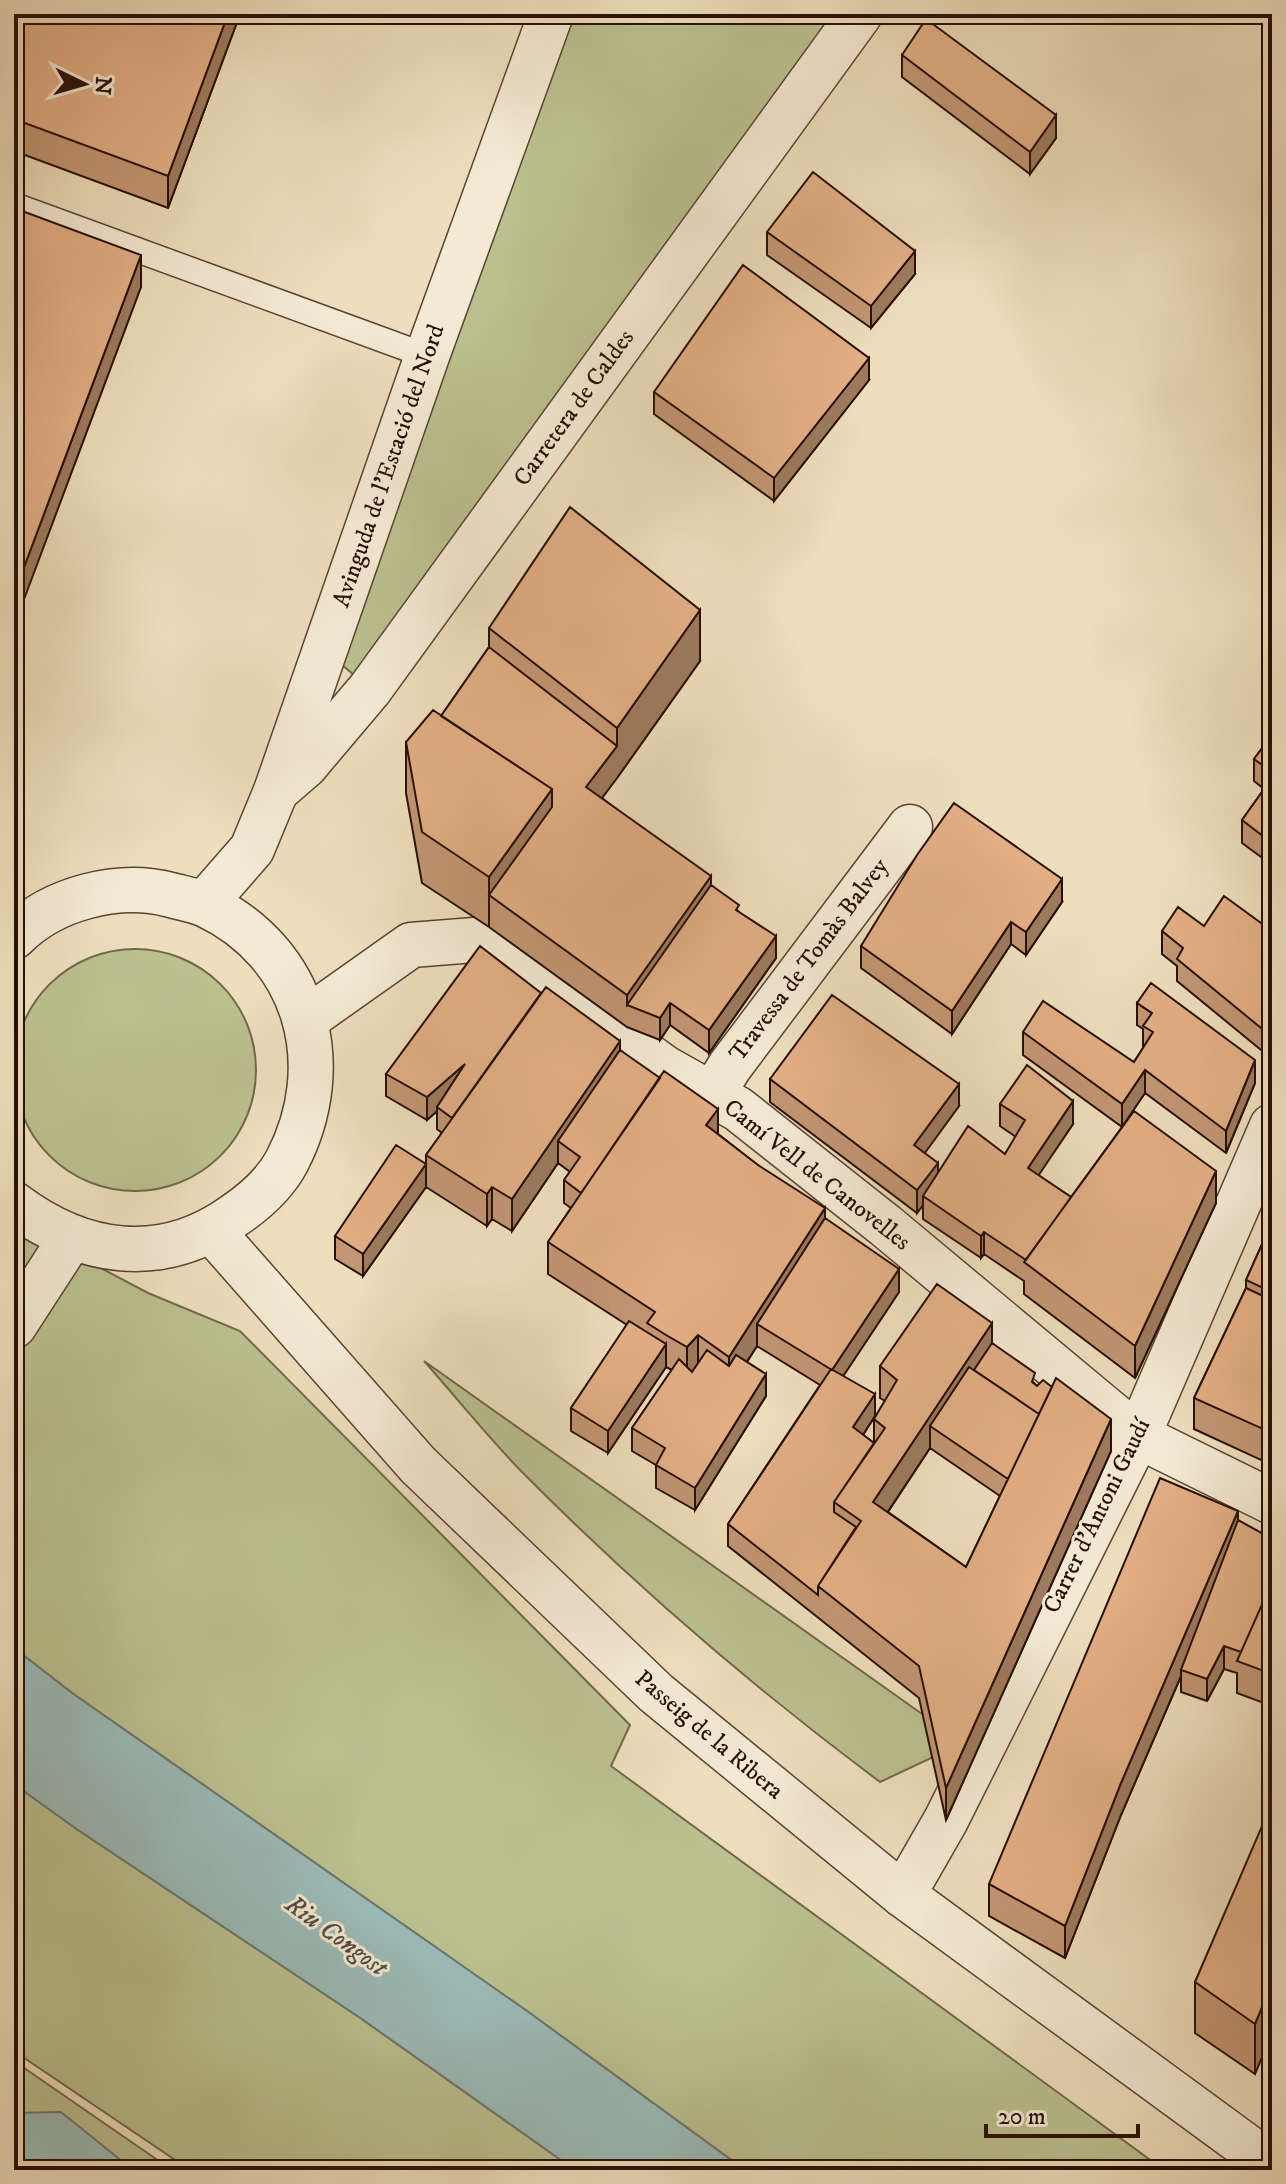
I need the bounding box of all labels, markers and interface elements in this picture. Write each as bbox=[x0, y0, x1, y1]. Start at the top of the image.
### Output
north arrow bbox=[44, 44, 124, 124]
text: N bbox=[88, 75, 117, 96]
street label: Avinguda de l'Estació del Nord bbox=[326, 321, 452, 611]
street label: Carretera de Caldes bbox=[507, 324, 641, 492]
street label: Travessa de Tomàs Balvey bbox=[723, 852, 896, 1067]
street label: Camí Vell de Canovelles bbox=[718, 1093, 916, 1257]
street label: Carrer d'Antoni Gaudí bbox=[1037, 1412, 1158, 1618]
street label: Passeig de la Ribera bbox=[628, 1664, 790, 1807]
water label: Riu Congost bbox=[278, 1887, 395, 1985]
scale bar bbox=[986, 2088, 1138, 2138]
text: 20 m bbox=[998, 2102, 1046, 2132]

